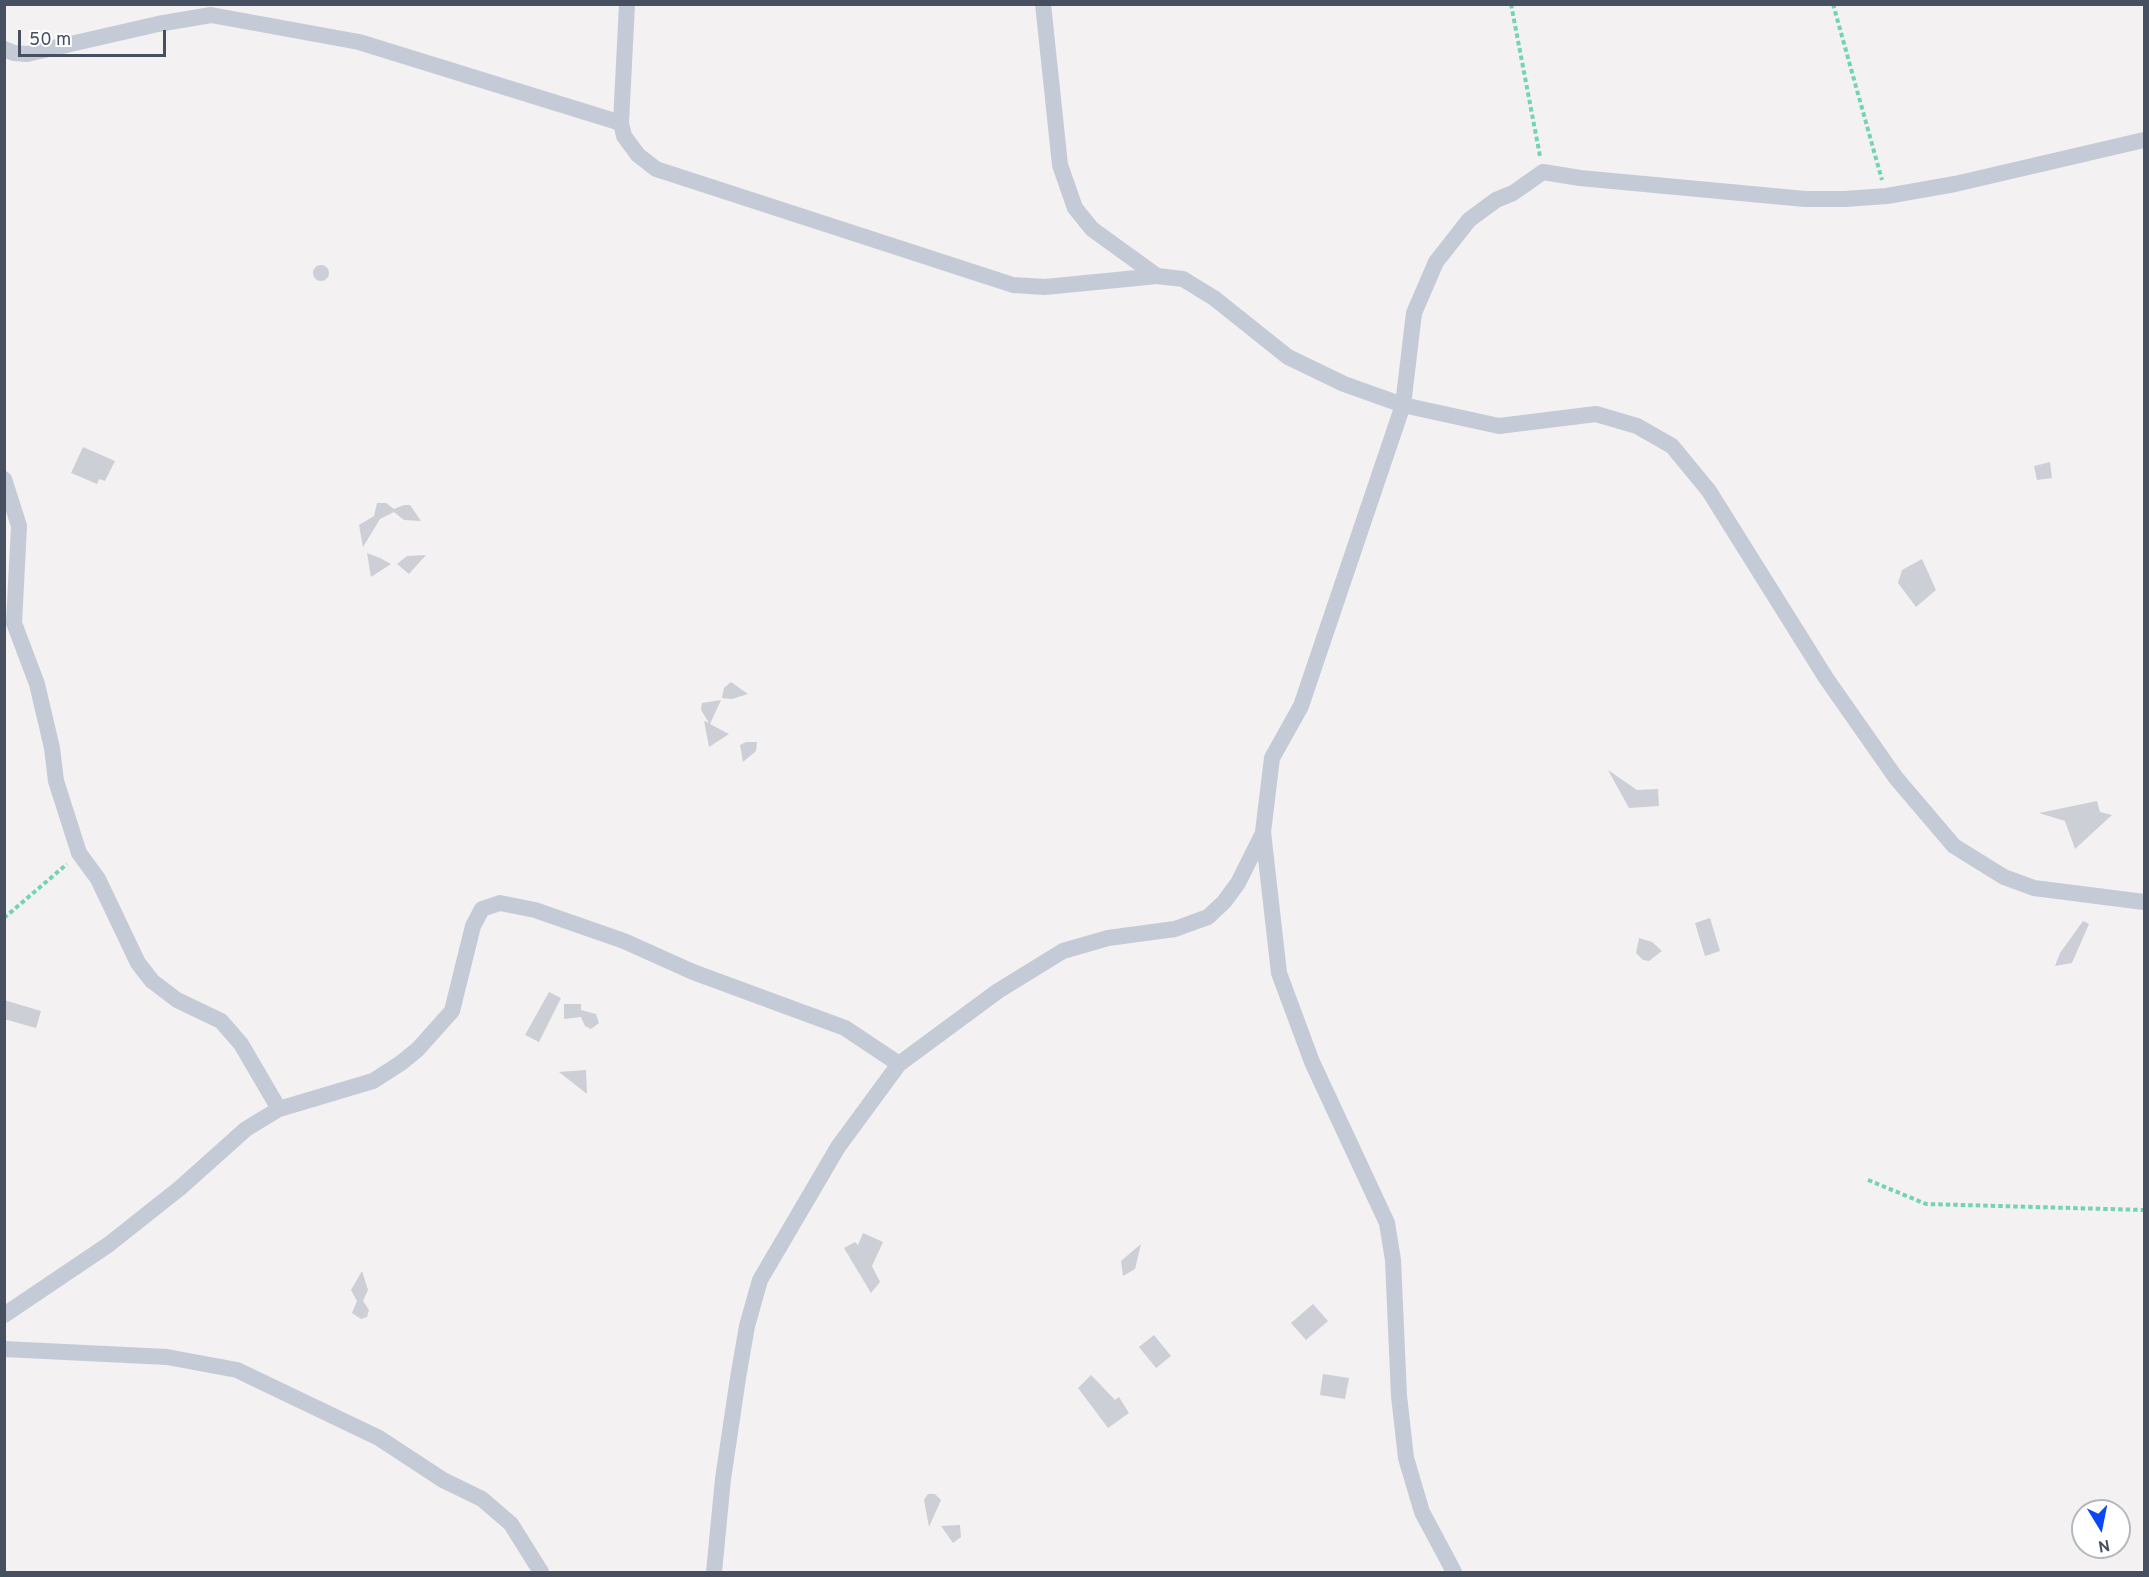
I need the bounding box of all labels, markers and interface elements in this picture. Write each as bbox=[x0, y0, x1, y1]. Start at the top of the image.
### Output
scale bar bbox=[21, 18, 170, 56]
text: 50 m bbox=[29, 29, 71, 52]
north arrow bbox=[2071, 1499, 2131, 1559]
text: N bbox=[2096, 1534, 2111, 1556]

